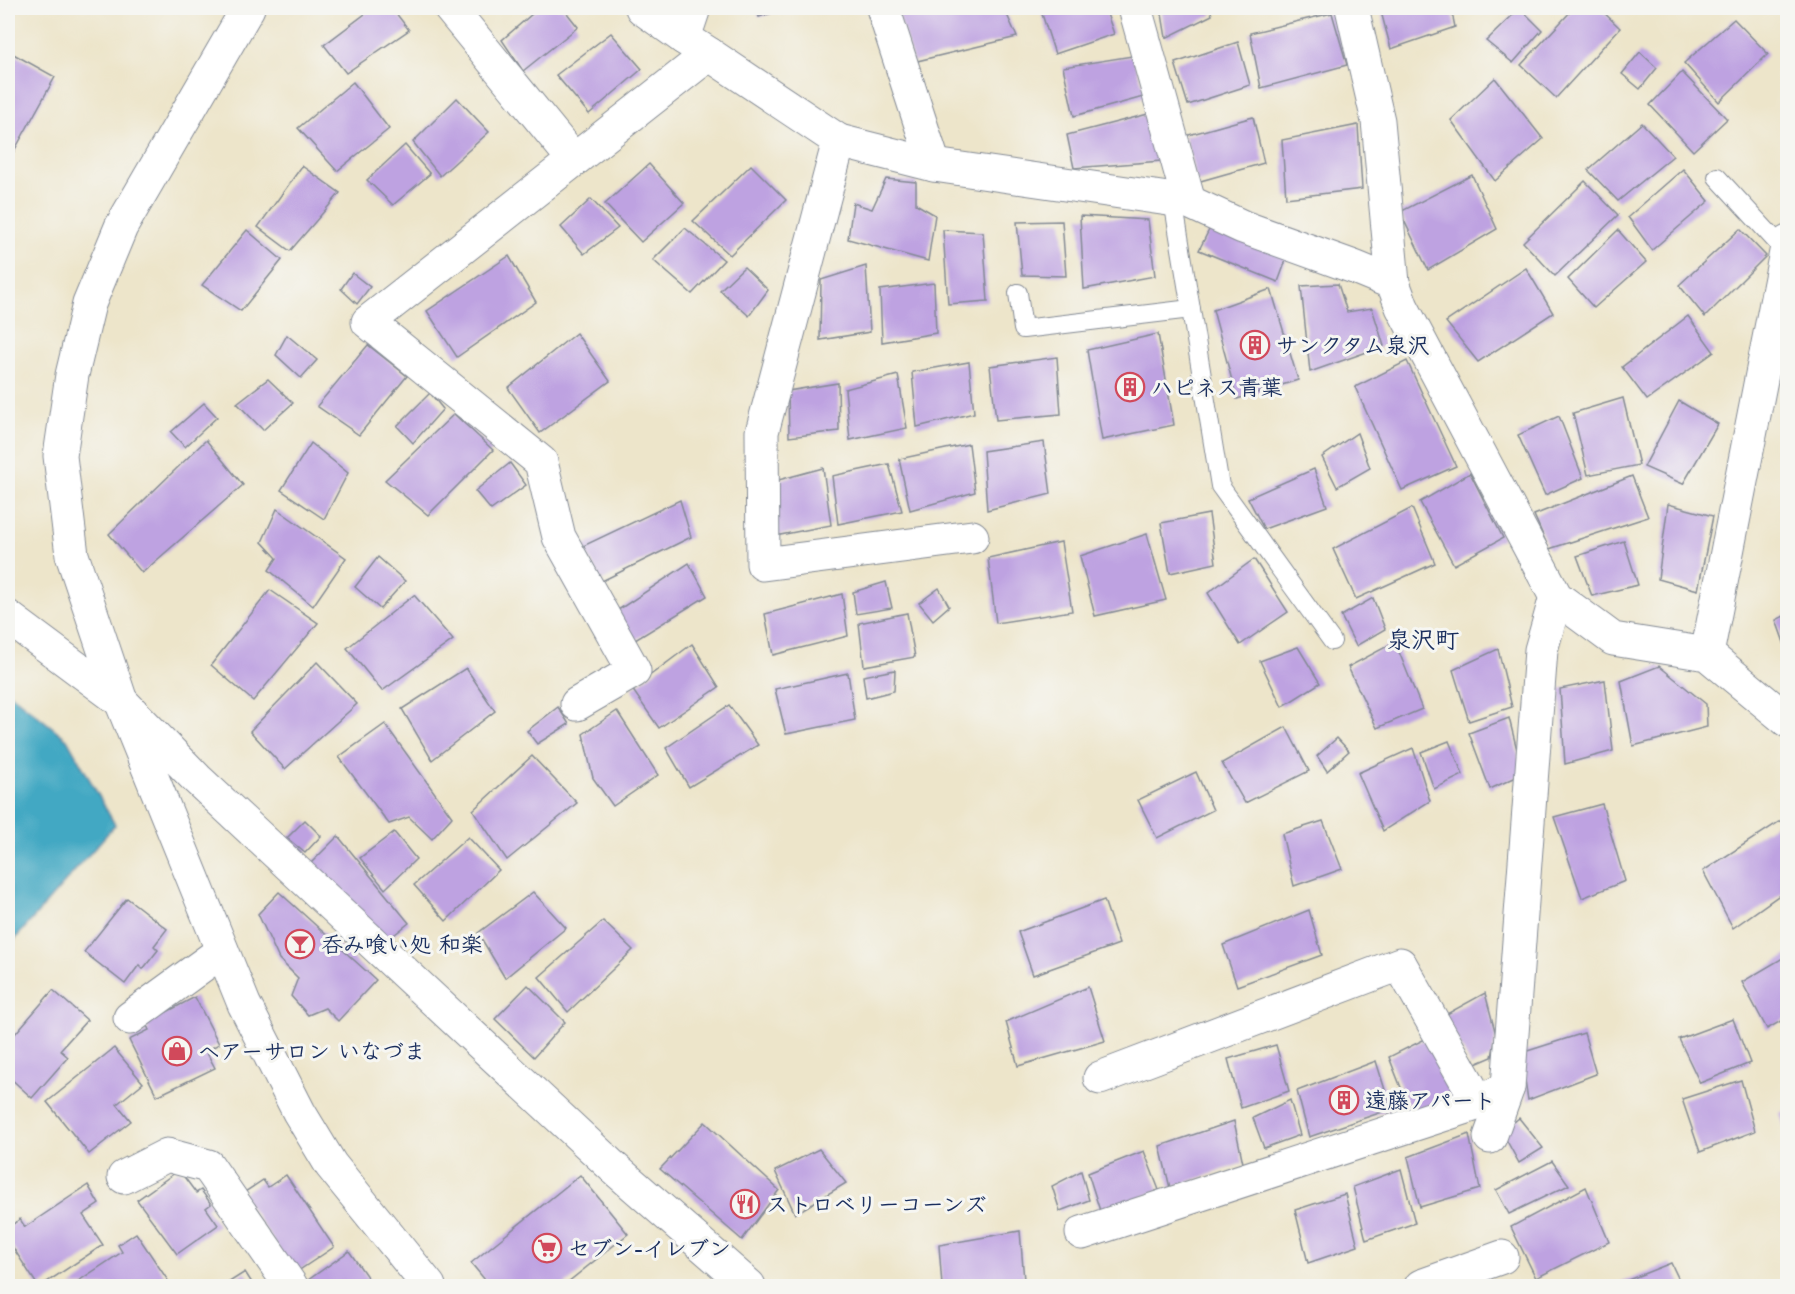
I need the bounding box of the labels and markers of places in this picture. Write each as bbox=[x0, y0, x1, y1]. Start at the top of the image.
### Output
building icon: サンクタム泉沢 bbox=[1239, 329, 1271, 361]
place label: サンクタム泉沢 bbox=[1276, 333, 1430, 359]
building icon: ハピネス青葉 bbox=[1114, 371, 1146, 403]
place label: ハピネス青葉 bbox=[1151, 375, 1283, 401]
bar icon: 呑み喰い処 和楽 bbox=[284, 928, 316, 960]
place label: 呑み喰い処 和楽 bbox=[321, 932, 483, 958]
shop icon: ヘアーサロン いなづま bbox=[161, 1035, 193, 1067]
place label: ヘアーサロン いなづま bbox=[198, 1039, 426, 1065]
building icon: 遠藤アパート bbox=[1328, 1084, 1360, 1116]
place label: 遠藤アパート bbox=[1365, 1088, 1496, 1114]
restaurant icon: ストロベリーコーンズ bbox=[729, 1188, 761, 1220]
place label: ストロベリーコーンズ bbox=[766, 1192, 986, 1218]
supermarket icon: セブン-イレブン bbox=[531, 1232, 563, 1264]
place label: セブン-イレブン bbox=[568, 1236, 731, 1262]

